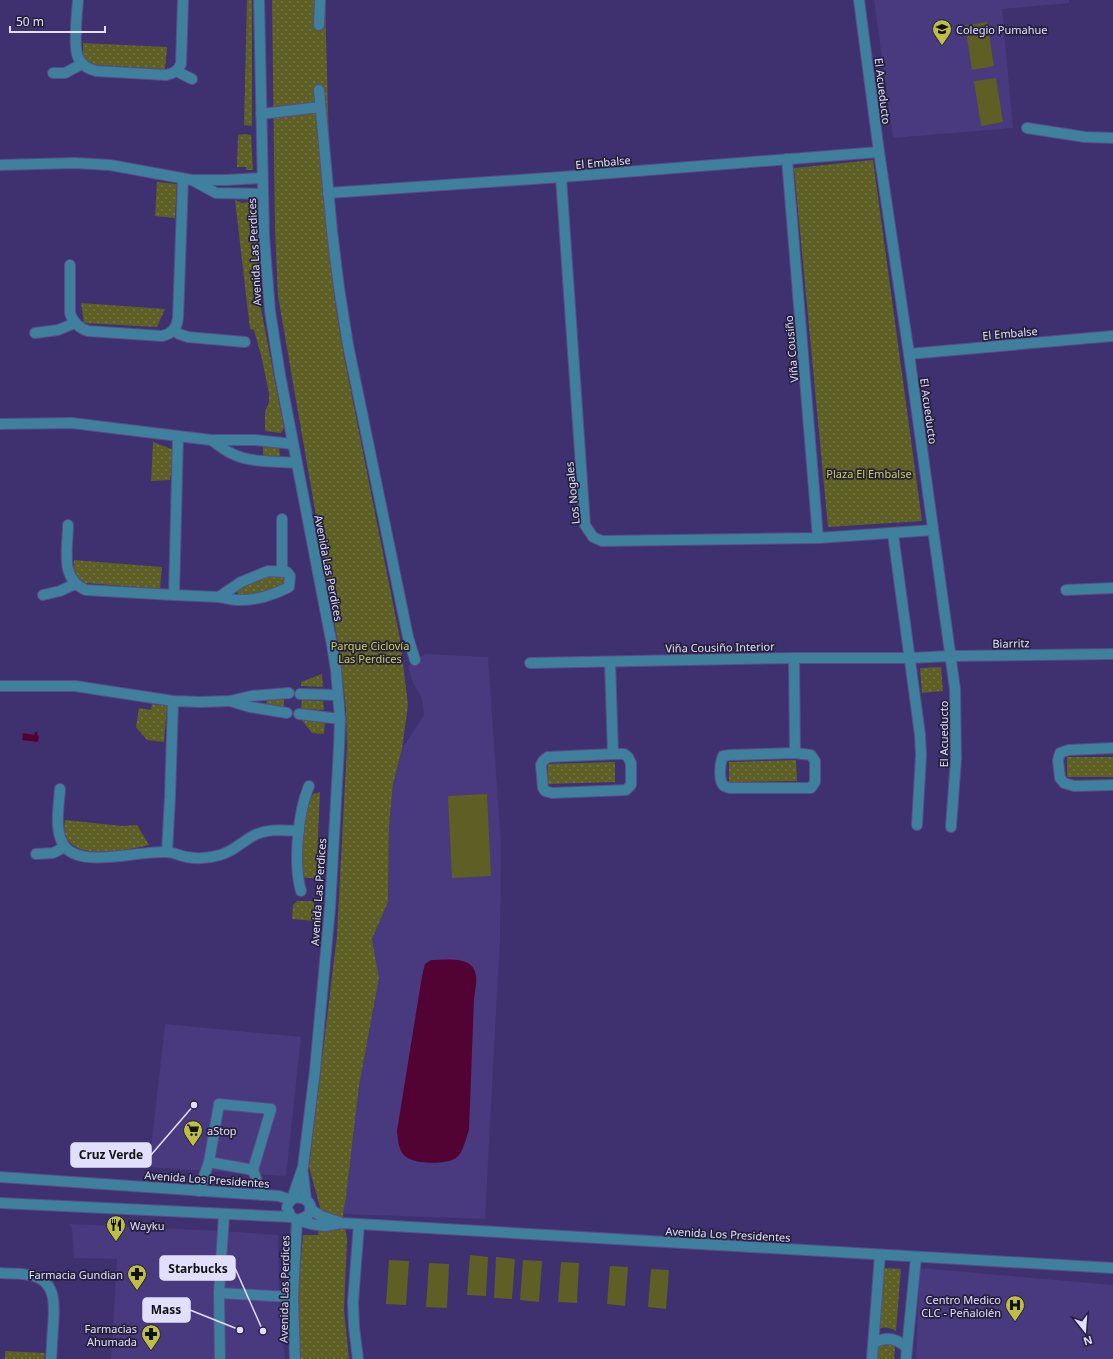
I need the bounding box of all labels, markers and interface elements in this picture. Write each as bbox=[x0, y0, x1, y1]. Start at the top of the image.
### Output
scale bar bbox=[10, 8, 105, 34]
text: 50 m bbox=[16, 13, 44, 30]
school or university icon: Colegio Pumahue bbox=[931, 18, 953, 46]
place label: Colegio Pumahue bbox=[956, 22, 1047, 37]
street label: El Acueducto bbox=[871, 57, 895, 125]
street label: El Embalse bbox=[575, 152, 631, 172]
street label: Avenida Las Perdices bbox=[244, 198, 264, 306]
street label: Viña Cousiño bbox=[781, 315, 801, 383]
street label: El Embalse bbox=[982, 323, 1038, 343]
street label: El Acueducto bbox=[917, 377, 941, 445]
street label: Los Nogales bbox=[561, 461, 583, 525]
park label: Plaza El Embalse bbox=[826, 466, 912, 481]
street label: Avenida Las Perdices bbox=[311, 514, 347, 622]
street label: Biarritz bbox=[992, 635, 1030, 651]
park label: Parque Ciclovía Las Perdices bbox=[331, 638, 409, 666]
street label: Viña Cousiño Interior bbox=[665, 639, 775, 655]
street label: El Acueducto bbox=[936, 700, 951, 767]
street label: Avenida Las Perdices bbox=[307, 838, 329, 946]
supermarket icon: aStop bbox=[182, 1119, 204, 1147]
place label: aStop bbox=[207, 1123, 237, 1138]
callout: Cruz Verde bbox=[71, 1143, 151, 1167]
text: Cruz Verde bbox=[79, 1146, 143, 1163]
street label: Avenida Los Presidentes bbox=[144, 1167, 270, 1191]
restaurant icon: Wayku bbox=[105, 1214, 127, 1242]
place label: Wayku bbox=[130, 1218, 164, 1233]
street label: Avenida Los Presidentes bbox=[665, 1223, 791, 1245]
street label: Avenida Las Perdices bbox=[276, 1235, 292, 1343]
callout: Starbucks bbox=[160, 1256, 235, 1280]
text: Starbucks bbox=[168, 1260, 228, 1277]
pharmacy icon: Farmacia Gundian bbox=[126, 1263, 148, 1291]
place label: Farmacia Gundian bbox=[29, 1267, 123, 1282]
place label: Centro Medico CLC - Peñalolén bbox=[921, 1292, 1001, 1320]
hospital icon: Centro Medico CLC - Peñalolén bbox=[1004, 1294, 1026, 1322]
callout: Mass bbox=[143, 1298, 190, 1322]
text: Mass bbox=[151, 1301, 181, 1318]
north arrow bbox=[1065, 1311, 1105, 1351]
place label: Farmacias Ahumada bbox=[85, 1321, 137, 1349]
pharmacy icon: Farmacias Ahumada bbox=[140, 1323, 162, 1351]
text: N bbox=[1082, 1333, 1095, 1350]

